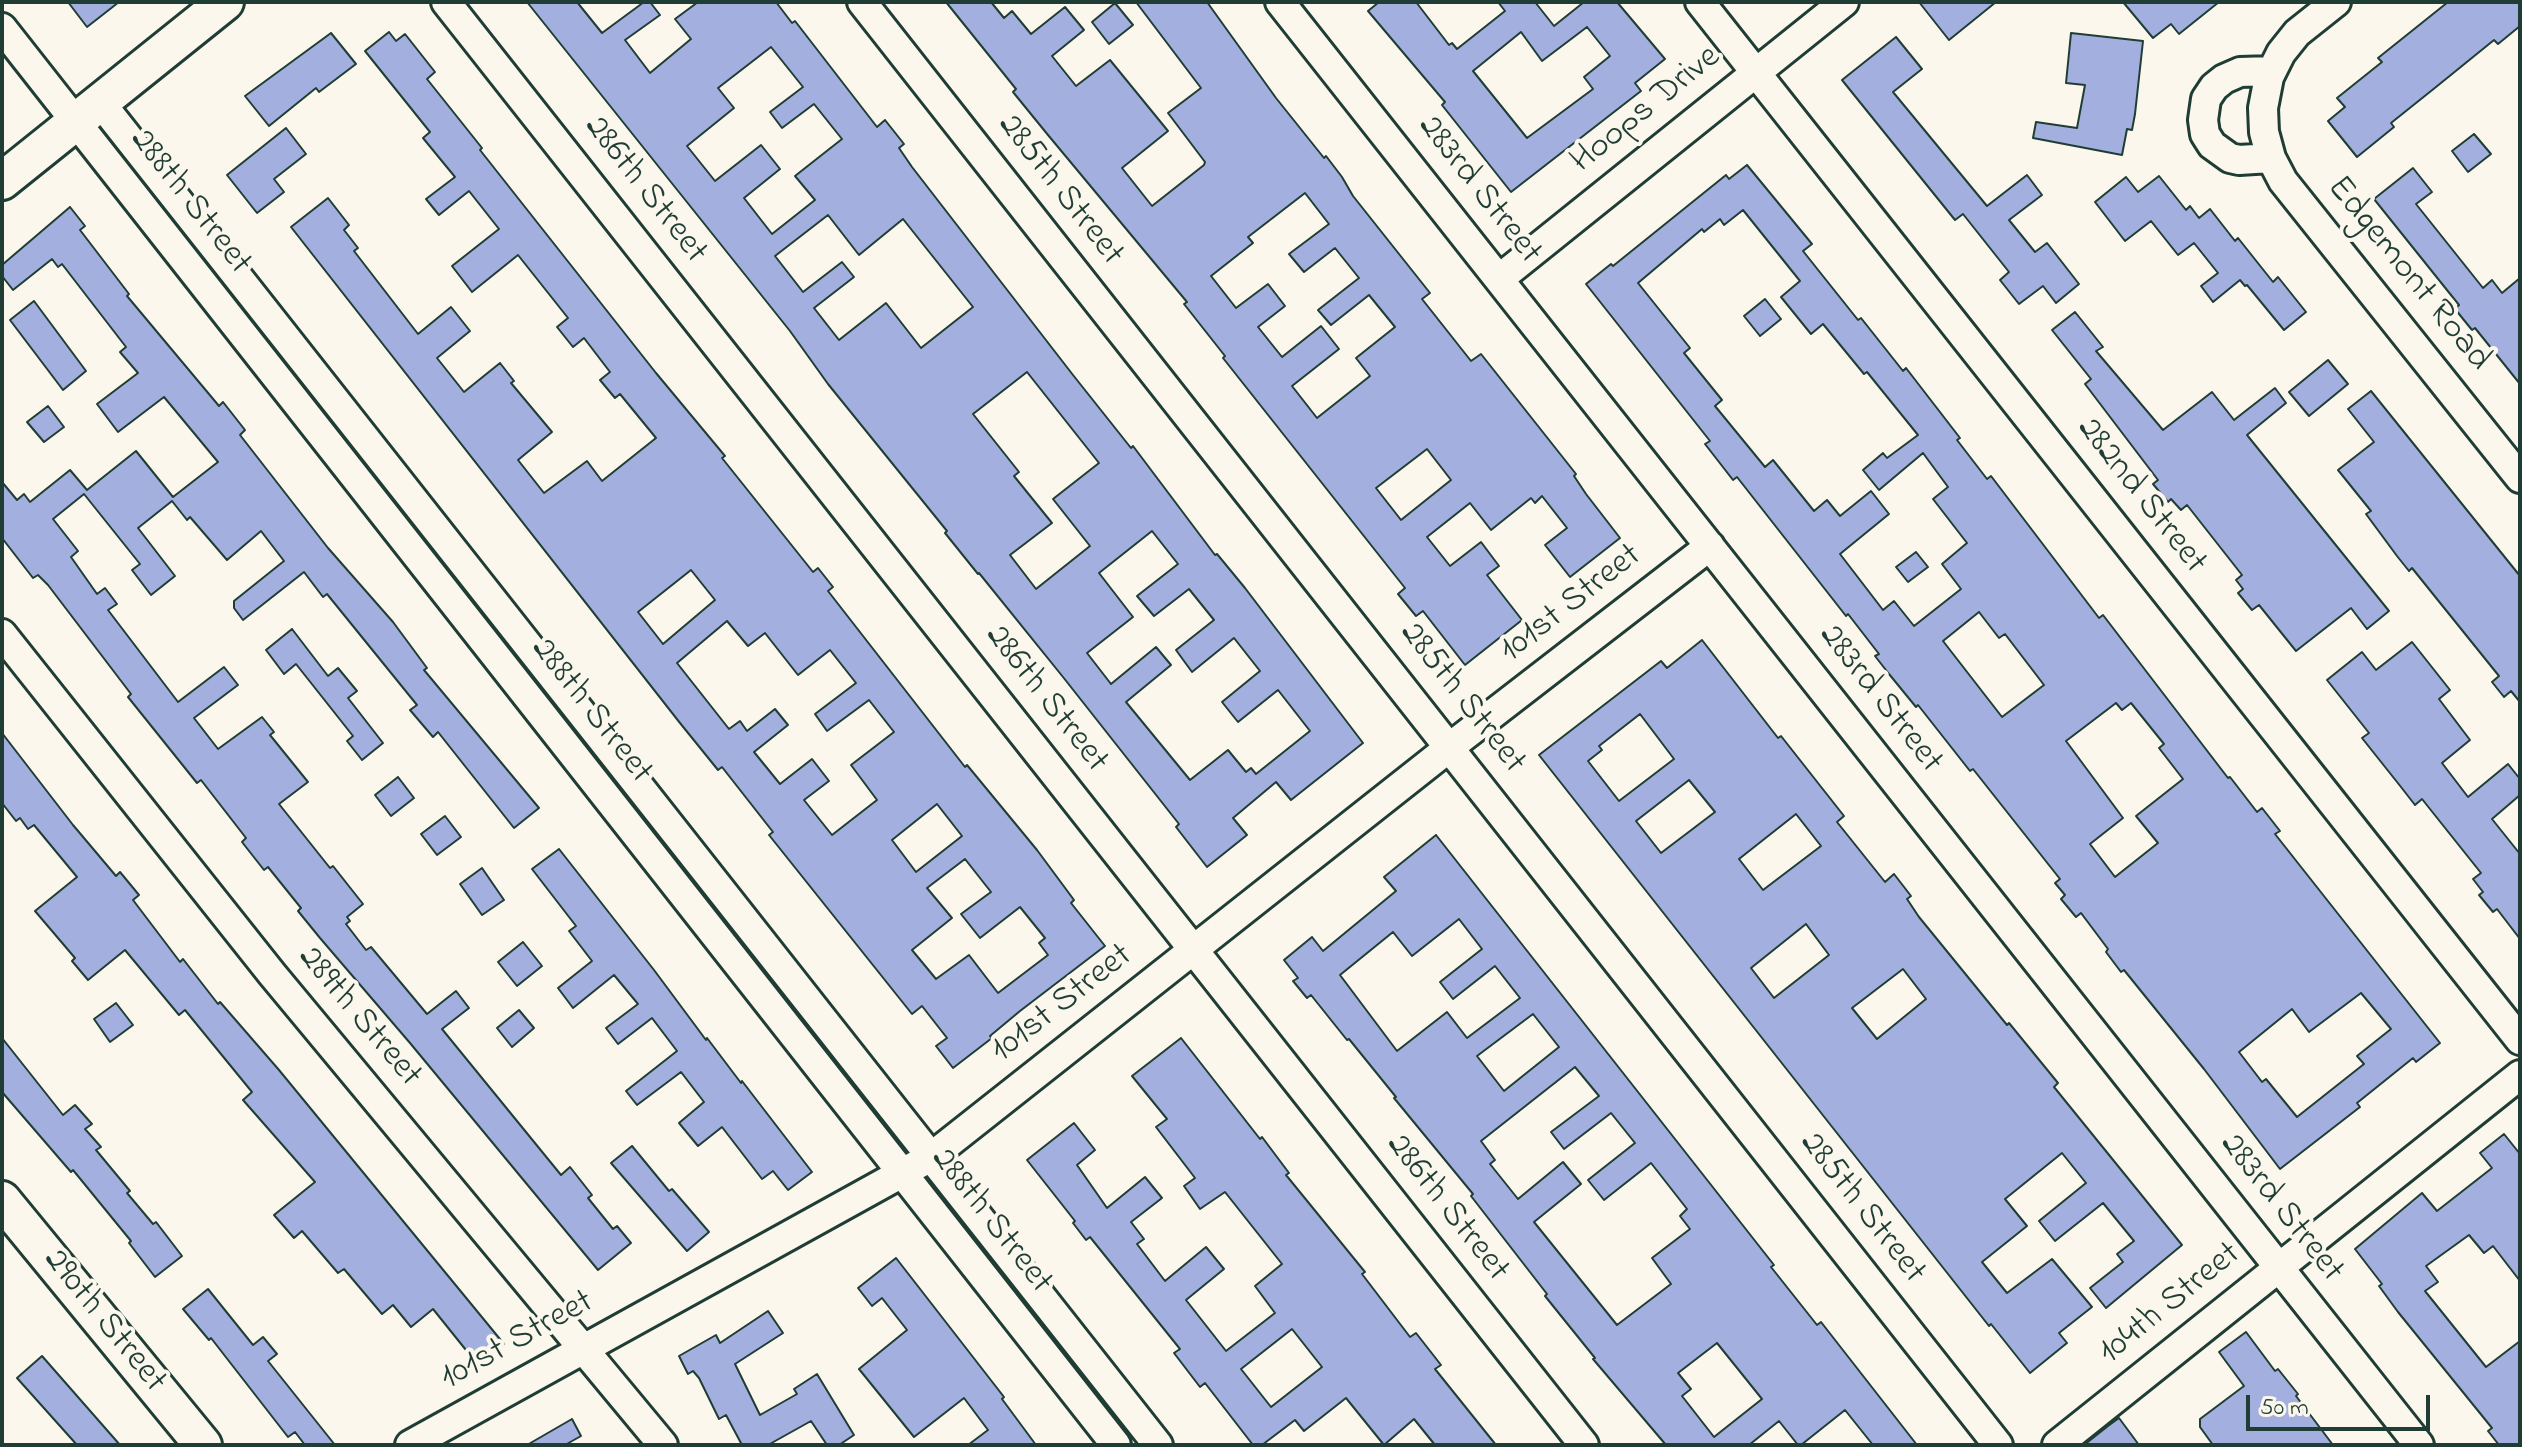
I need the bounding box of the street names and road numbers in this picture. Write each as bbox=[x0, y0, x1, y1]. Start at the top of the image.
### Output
street label: Hoops Drive bbox=[1563, 37, 1731, 185]
street label: 285th Street bbox=[986, 106, 1132, 276]
street label: 286th Street bbox=[573, 108, 715, 274]
street label: 283rd Street bbox=[1406, 108, 1550, 274]
street label: 288th Street bbox=[118, 121, 260, 285]
street label: Edgemont Road bbox=[2315, 169, 2499, 381]
street label: 282nd Street bbox=[2065, 410, 2215, 584]
street label: 101st Street bbox=[1492, 536, 1652, 674]
street label: 285th Street bbox=[1388, 614, 1534, 784]
street label: 286th Street bbox=[974, 617, 1116, 783]
street label: 283rd Street bbox=[1807, 617, 1951, 783]
street label: 288th Street bbox=[519, 630, 661, 794]
street label: 101st Street bbox=[983, 936, 1143, 1074]
street label: 289th Street bbox=[286, 939, 430, 1097]
street label: 285th Street bbox=[1788, 1124, 1934, 1294]
street label: 286th Street bbox=[1375, 1126, 1517, 1292]
street label: 283rd Street bbox=[2208, 1126, 2352, 1292]
street label: 288th Street bbox=[919, 1140, 1061, 1304]
street label: 104th Street bbox=[2091, 1234, 2251, 1376]
street label: 290th Street bbox=[32, 1241, 174, 1403]
street label: 101st Street bbox=[434, 1282, 602, 1402]

